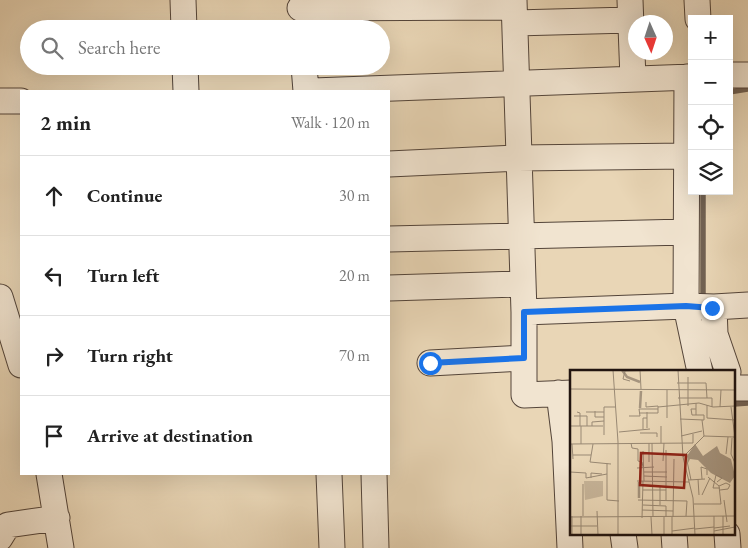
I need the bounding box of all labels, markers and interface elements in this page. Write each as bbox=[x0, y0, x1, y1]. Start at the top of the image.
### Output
north arrow bbox=[628, 15, 673, 60]
map controls bbox=[688, 15, 733, 195]
button: + bbox=[688, 15, 733, 60]
search box bbox=[20, 20, 390, 75]
icon: search bbox=[38, 34, 66, 62]
text: Search here bbox=[78, 35, 160, 60]
button: − bbox=[688, 60, 733, 105]
button: locate bbox=[688, 105, 733, 150]
text: 2 min bbox=[40, 109, 91, 136]
text: Walk · 120 m bbox=[291, 112, 370, 133]
button: layers bbox=[688, 150, 733, 195]
icon: ahead bbox=[40, 182, 68, 210]
text: Continue bbox=[87, 183, 162, 208]
text: 30 m bbox=[339, 185, 370, 206]
icon: left bbox=[40, 262, 68, 290]
text: Turn left bbox=[87, 263, 159, 288]
text: 20 m bbox=[339, 265, 370, 286]
route end bbox=[701, 297, 724, 320]
icon: right bbox=[40, 342, 68, 370]
text: Turn right bbox=[87, 343, 173, 368]
text: 70 m bbox=[339, 345, 370, 366]
route start bbox=[419, 352, 442, 375]
inset map bbox=[570, 370, 736, 536]
icon: arrive bbox=[40, 422, 68, 450]
text: Arrive at destination bbox=[87, 423, 253, 448]

